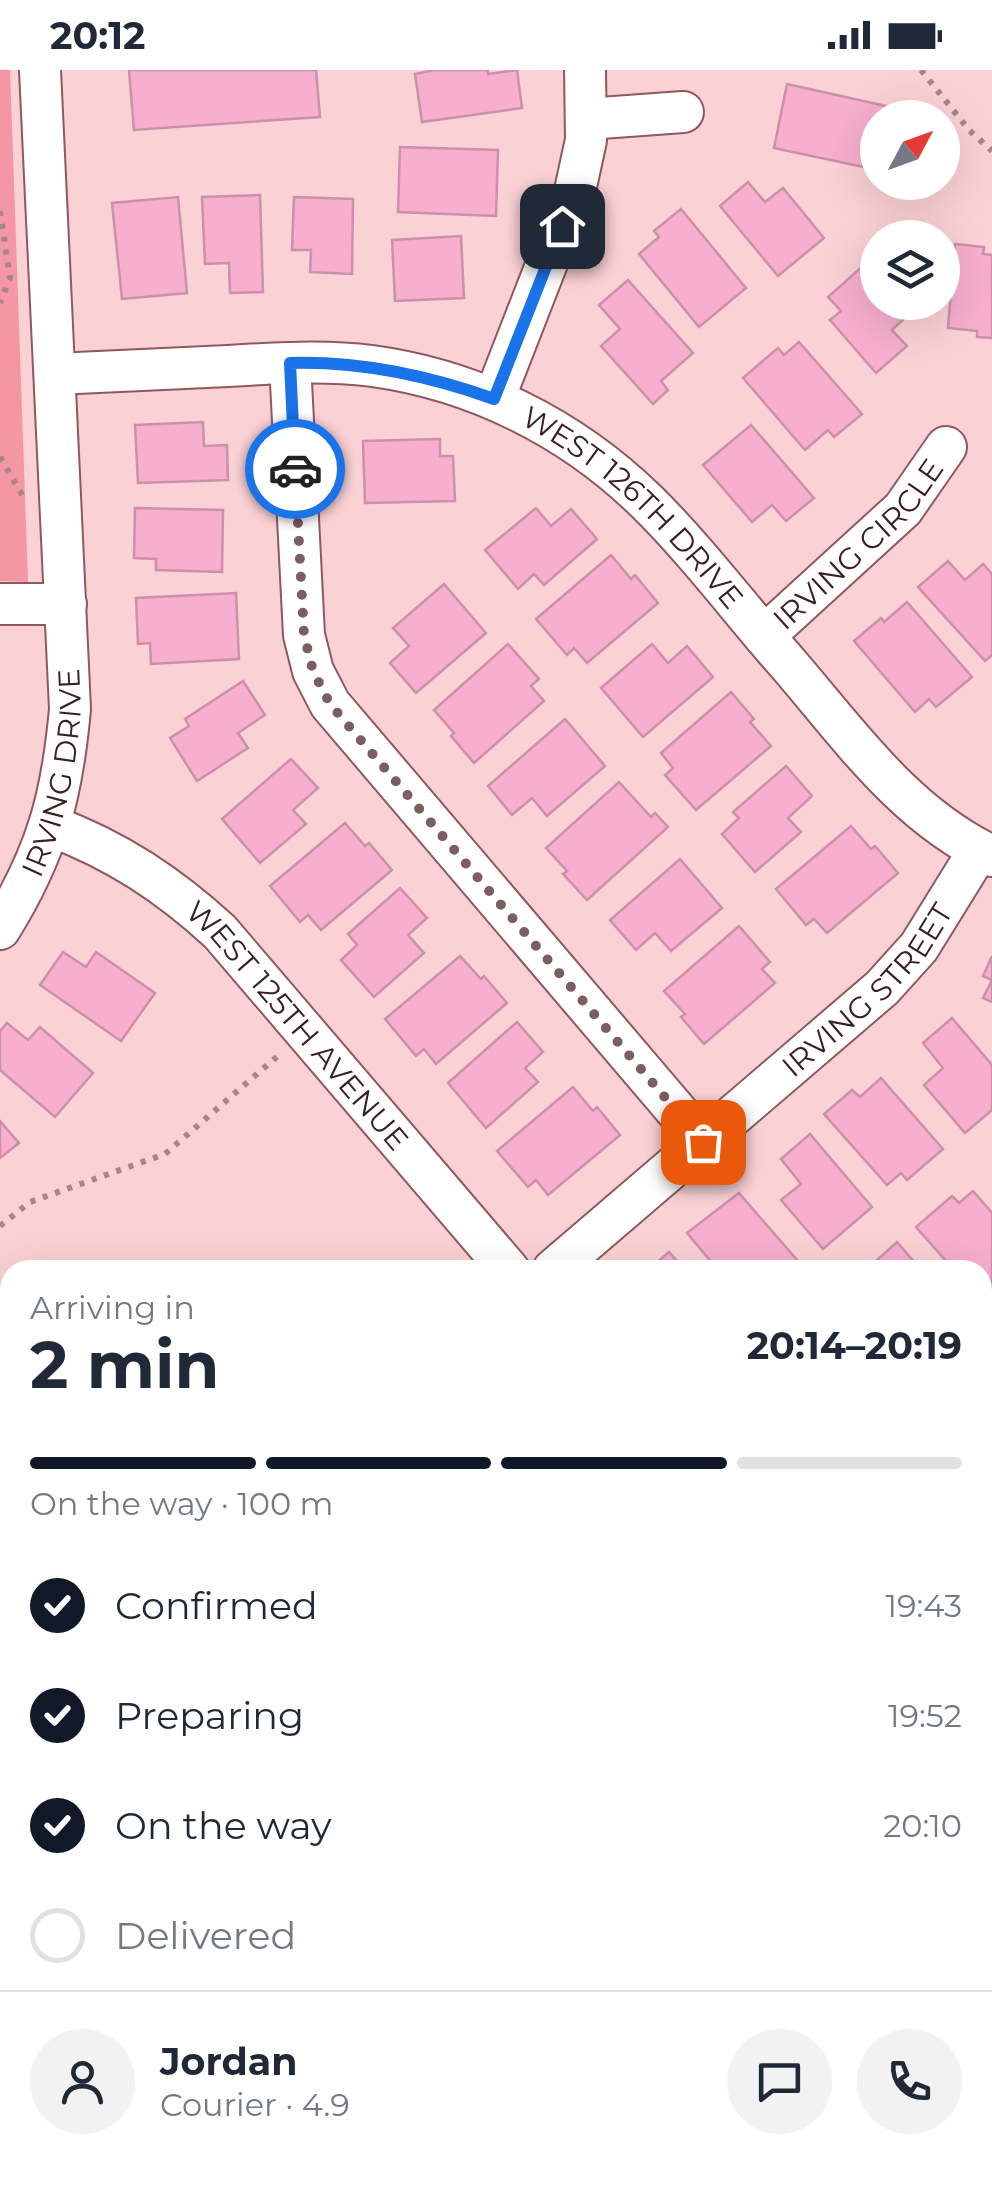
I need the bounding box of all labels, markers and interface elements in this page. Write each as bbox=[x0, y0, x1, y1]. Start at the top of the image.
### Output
text: 20:12 bbox=[50, 12, 146, 59]
north arrow bbox=[860, 100, 960, 200]
map controls bbox=[860, 100, 960, 320]
pin bbox=[520, 184, 605, 269]
icon: home bbox=[535, 199, 590, 254]
button: layers bbox=[860, 220, 960, 320]
street label: WEST 126TH DRIVE bbox=[516, 398, 752, 616]
courier bbox=[245, 419, 345, 519]
icon: car bbox=[268, 442, 323, 497]
street label: IRVING CIRCLE bbox=[765, 451, 951, 637]
street label: IRVING DRIVE bbox=[13, 668, 88, 882]
street label: WEST 125TH AVENUE bbox=[179, 892, 417, 1158]
street label: IRVING STREET bbox=[774, 895, 961, 1084]
pin bbox=[661, 1100, 746, 1185]
icon: bag bbox=[676, 1115, 731, 1170]
text: Arriving in bbox=[30, 1288, 195, 1327]
text: 20:14–20:19 bbox=[747, 1322, 962, 1369]
text: 2 min bbox=[30, 1325, 219, 1404]
text: On the way · 100 m bbox=[30, 1484, 333, 1523]
icon: check bbox=[30, 1578, 85, 1633]
text: Confirmed bbox=[115, 1582, 318, 1629]
text: 19:43 bbox=[885, 1586, 962, 1625]
icon: check bbox=[30, 1688, 85, 1743]
text: Preparing bbox=[115, 1692, 304, 1739]
text: 19:52 bbox=[888, 1696, 962, 1735]
icon: check bbox=[30, 1798, 85, 1853]
text: On the way bbox=[115, 1802, 332, 1849]
text: 20:10 bbox=[883, 1806, 962, 1845]
text: Delivered bbox=[115, 1912, 296, 1959]
button: person bbox=[30, 2029, 135, 2134]
button: chat bbox=[727, 2029, 832, 2134]
button: phone bbox=[857, 2029, 962, 2134]
text: Jordan bbox=[160, 2038, 298, 2085]
text: Courier · 4.9 bbox=[160, 2085, 350, 2124]

